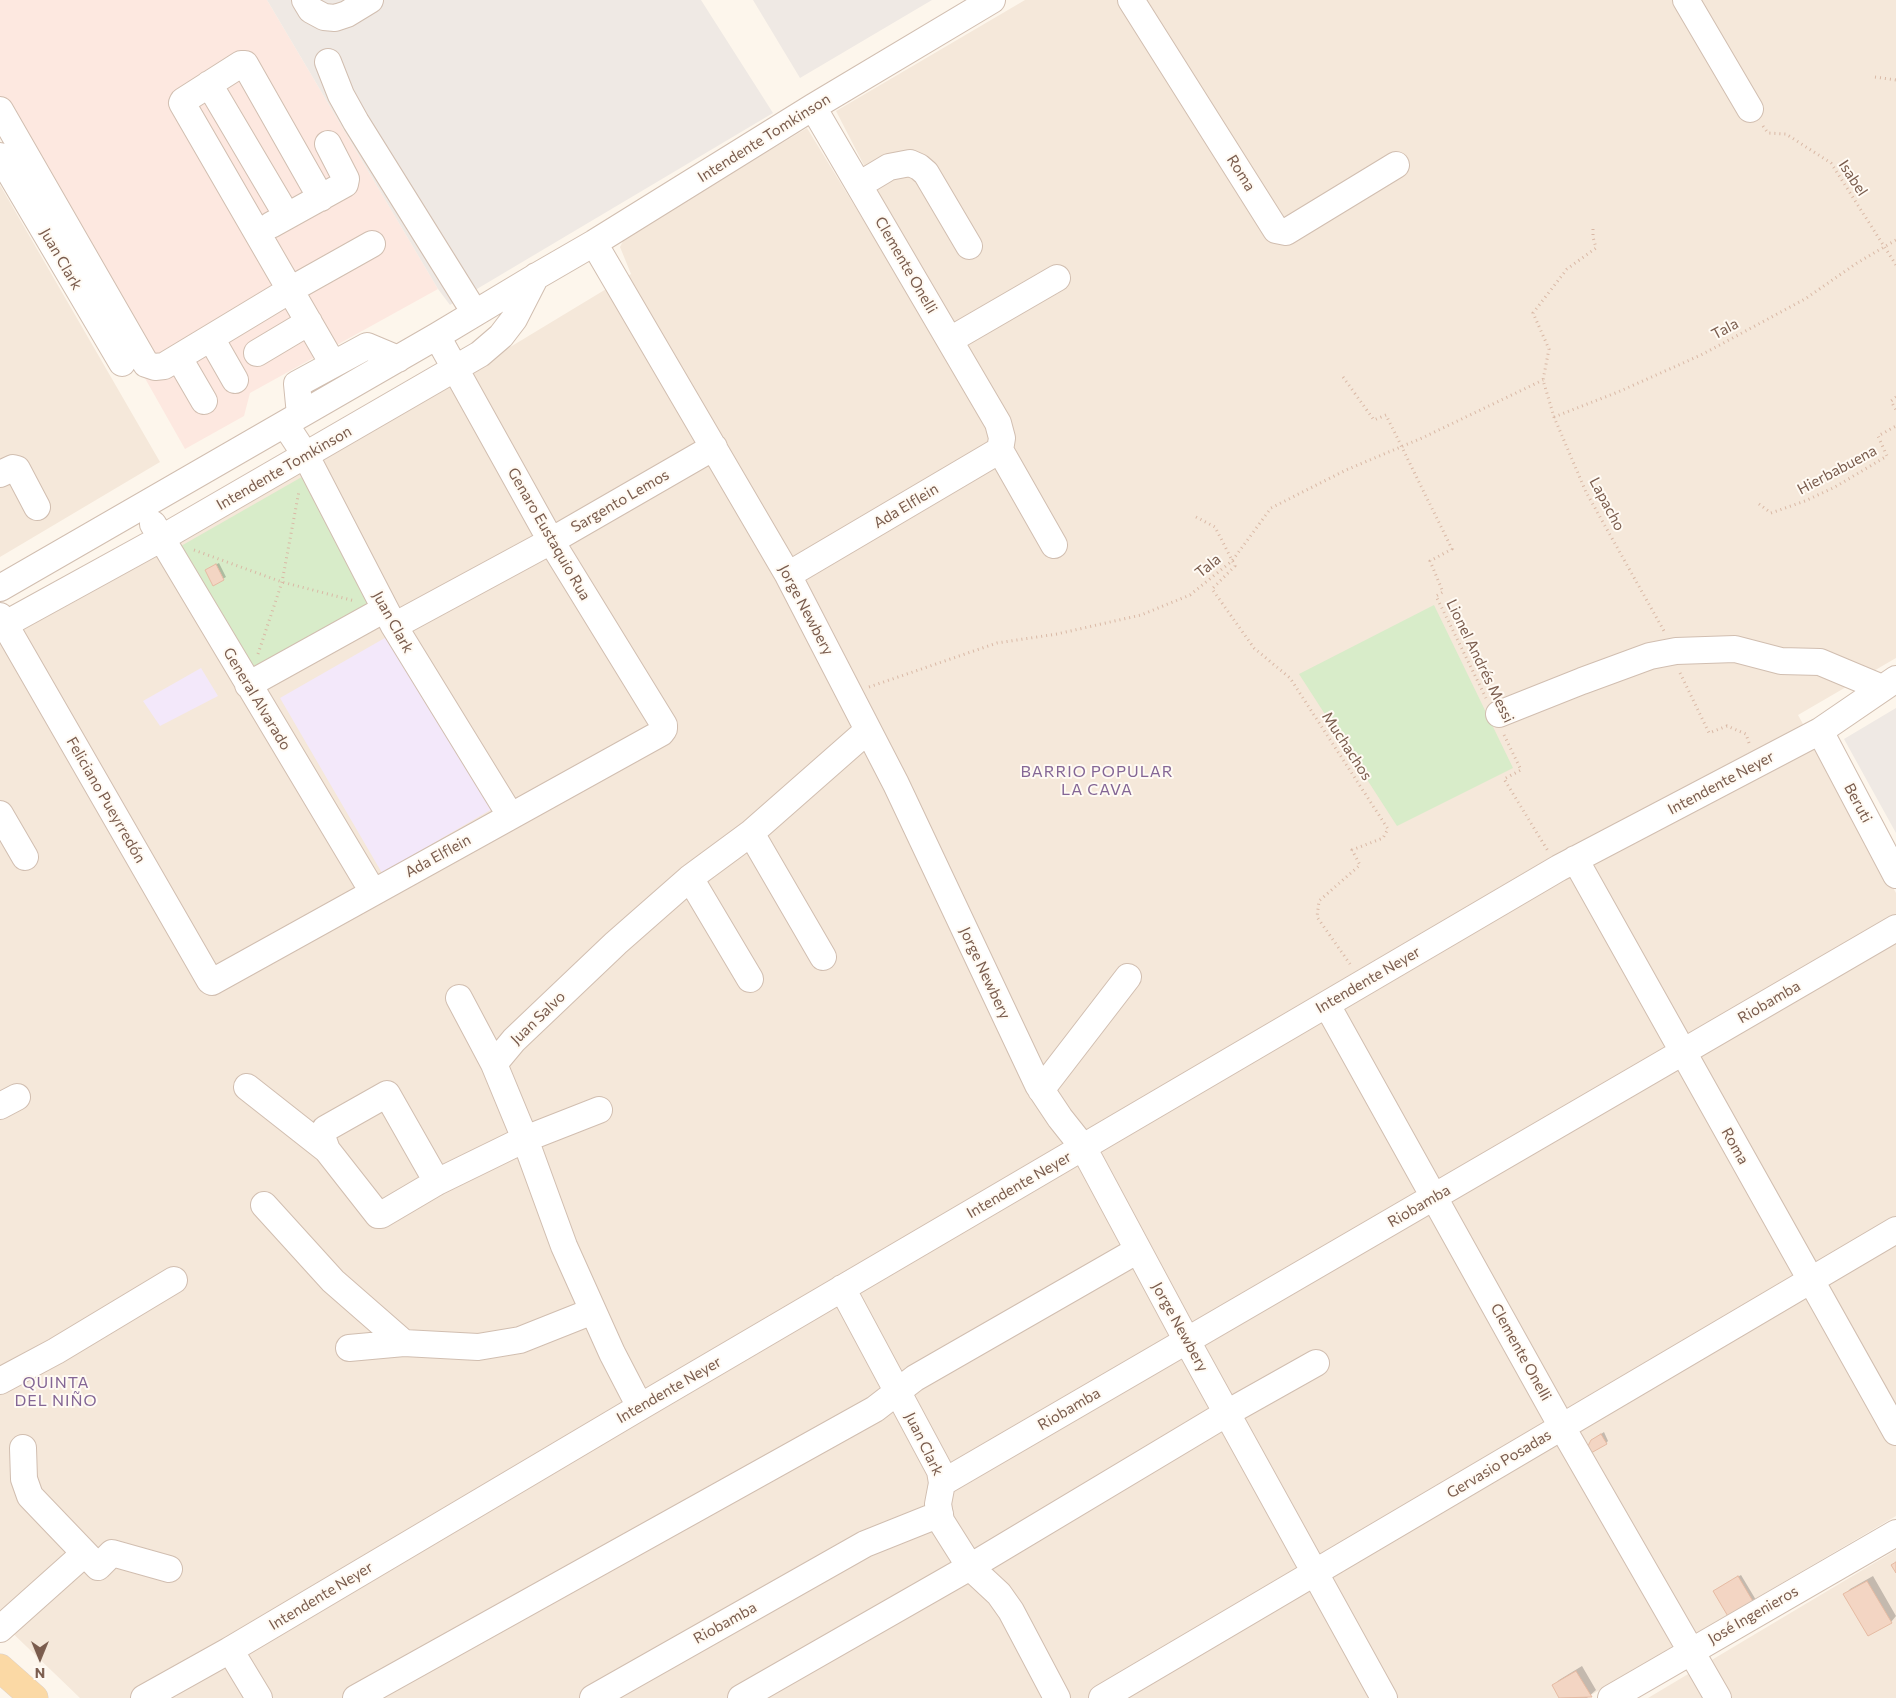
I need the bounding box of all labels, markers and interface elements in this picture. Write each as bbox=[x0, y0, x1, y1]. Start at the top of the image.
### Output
street label: Intendente Tomkinson bbox=[694, 90, 834, 186]
street label: Roma bbox=[1223, 152, 1259, 194]
street label: Isabel bbox=[1835, 157, 1871, 199]
street label: Clemente Onelli bbox=[871, 213, 941, 317]
street label: Juan Clark bbox=[36, 225, 86, 293]
street label: Tala bbox=[1708, 315, 1742, 343]
street label: Intendente Tomkinson bbox=[213, 422, 355, 514]
street label: Hierbabuena bbox=[1794, 442, 1880, 498]
street label: Genaro Eustaquio Rua bbox=[504, 465, 594, 603]
street label: Sargento Lemos bbox=[568, 466, 672, 536]
street label: Lapacho bbox=[1585, 474, 1629, 534]
street label: Ada Elflein bbox=[870, 480, 942, 532]
street label: Tala bbox=[1192, 550, 1224, 582]
street label: Jorge Newbery bbox=[775, 562, 837, 658]
street label: Juan Clark bbox=[369, 588, 417, 656]
street label: Lionel Andrés Messi bbox=[1442, 596, 1518, 726]
street label: General Alvarado bbox=[219, 644, 295, 754]
street label: Muchachos bbox=[1318, 708, 1376, 784]
street label: Feliciano Pueyrredón bbox=[63, 734, 149, 866]
street label: Intendente Neyer bbox=[1665, 747, 1777, 819]
district label: BARRIO POPULAR LA CAVA bbox=[1019, 762, 1175, 800]
street label: Beruti bbox=[1840, 780, 1876, 826]
street label: Ada Elflein bbox=[402, 831, 474, 881]
street label: Jorge Newbery bbox=[956, 924, 1014, 1022]
street label: Intendente Neyer bbox=[1313, 943, 1423, 1017]
street label: Riobamba bbox=[1734, 977, 1804, 1027]
street label: Juan Salvo bbox=[507, 988, 569, 1048]
street label: Roma bbox=[1718, 1124, 1752, 1168]
street label: Intendente Neyer bbox=[964, 1148, 1074, 1222]
street label: Riobamba bbox=[1384, 1181, 1454, 1231]
street label: Jorge Newbery bbox=[1148, 1279, 1212, 1375]
street label: Clemente Onelli bbox=[1487, 1300, 1555, 1404]
street label: Intendente Neyer bbox=[614, 1353, 724, 1427]
district label: QUINTA DEL NIÑO bbox=[13, 1373, 99, 1411]
street label: Riobamba bbox=[1034, 1384, 1104, 1434]
street label: Juan Clark bbox=[901, 1409, 947, 1479]
street label: Gervasio Posadas bbox=[1443, 1426, 1555, 1502]
street label: Intendente Neyer bbox=[266, 1558, 376, 1634]
street label: José Ingenieros bbox=[1705, 1582, 1801, 1648]
street label: Riobamba bbox=[690, 1598, 760, 1648]
north arrow bbox=[15, 1633, 65, 1683]
text: N bbox=[35, 1665, 45, 1682]

